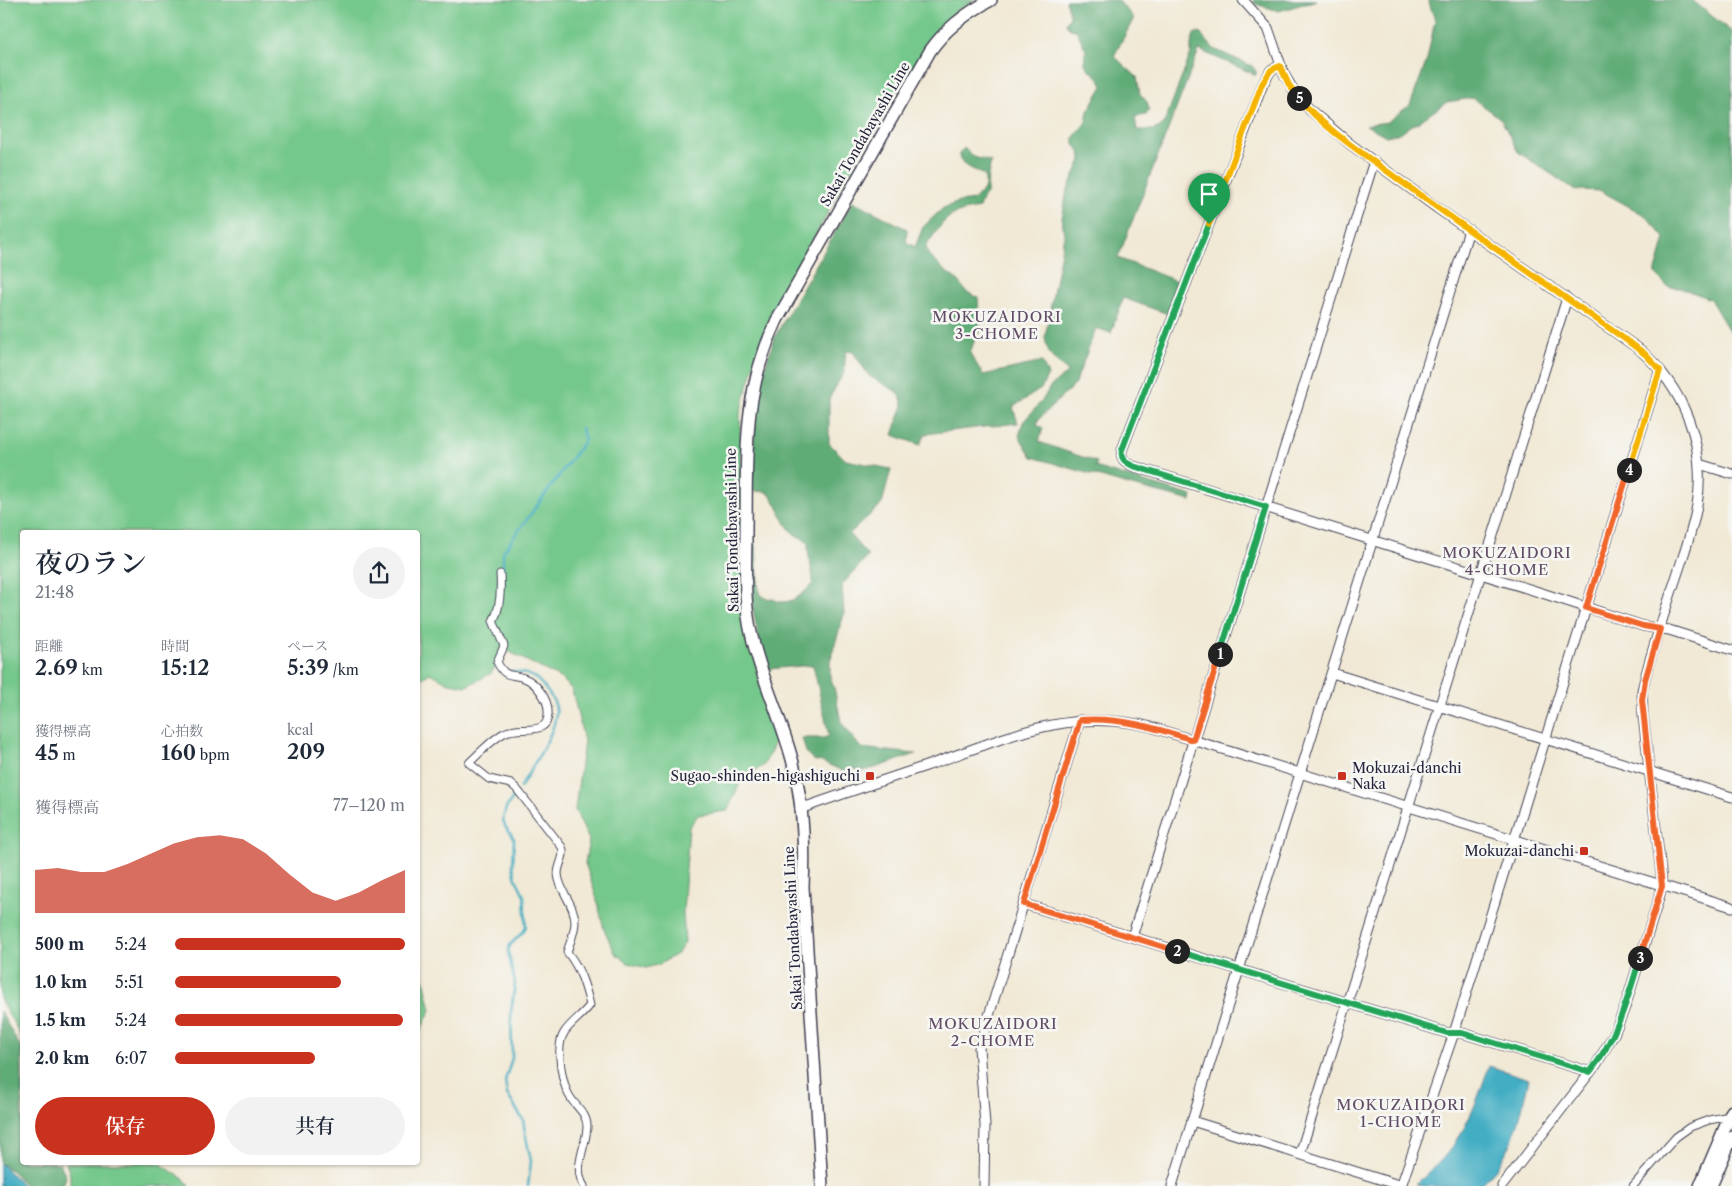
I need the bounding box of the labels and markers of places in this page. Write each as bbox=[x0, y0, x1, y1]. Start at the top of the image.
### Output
pin: 5 bbox=[1286, 86, 1312, 110]
pin bbox=[1188, 173, 1230, 224]
pin: 4 bbox=[1616, 458, 1642, 482]
pin: 1 bbox=[1208, 642, 1232, 666]
place label: Mokuzai-danchi Naka bbox=[1352, 759, 1461, 793]
place label: Sugao-shinden-higashiguchi bbox=[671, 767, 860, 785]
marker: Sugao-shinden-higashiguchi bbox=[864, 770, 876, 782]
marker: Mokuzai-danchi Naka bbox=[1336, 770, 1348, 782]
place label: Mokuzai-danchi bbox=[1465, 842, 1574, 860]
marker: Mokuzai-danchi bbox=[1578, 845, 1590, 857]
pin: 2 bbox=[1164, 938, 1190, 964]
pin: 3 bbox=[1628, 946, 1652, 970]

